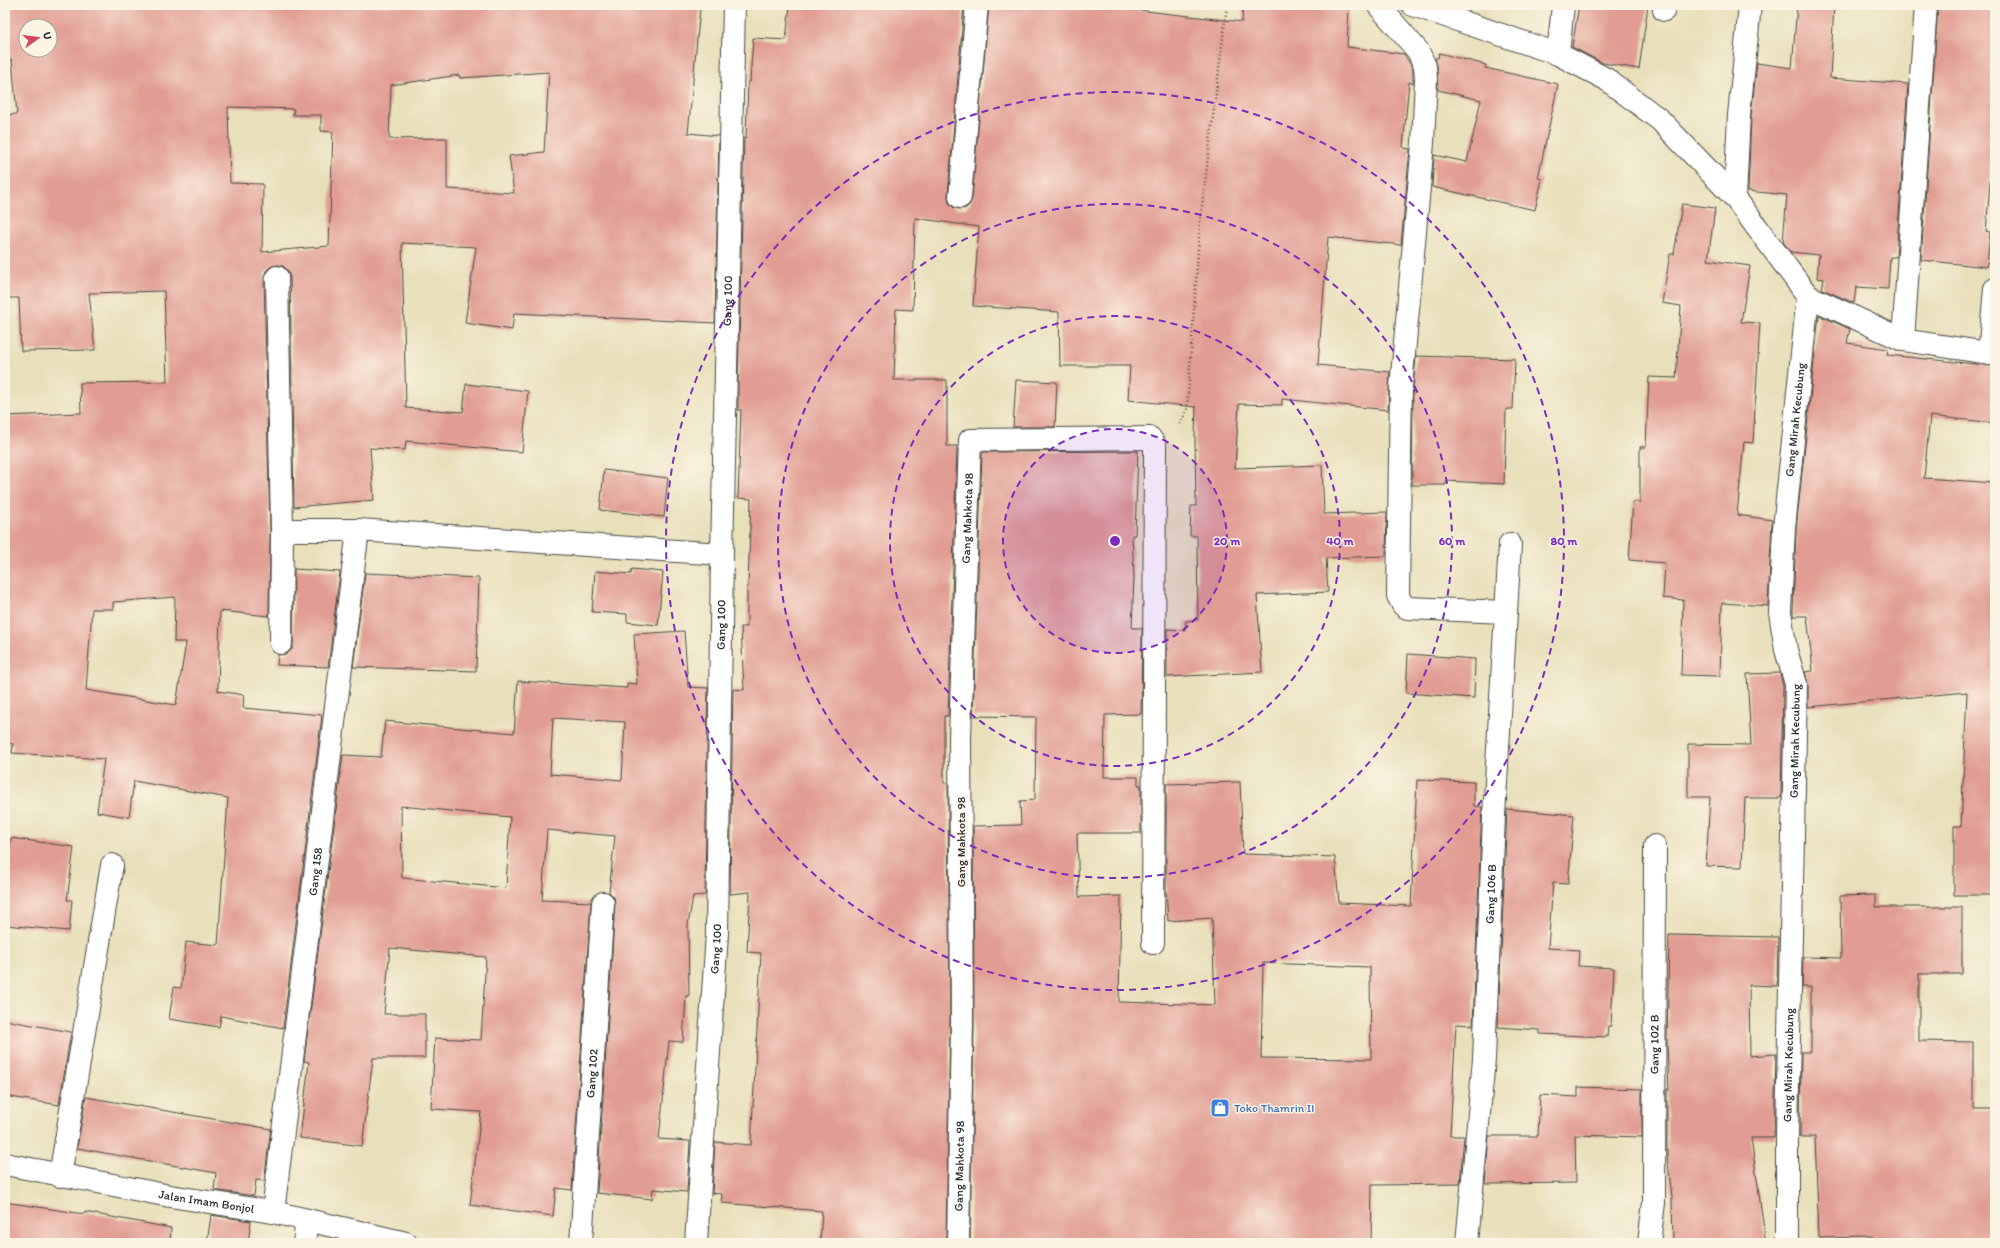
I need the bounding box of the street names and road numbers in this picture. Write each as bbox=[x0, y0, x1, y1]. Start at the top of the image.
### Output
street label: Gang 100 bbox=[720, 275, 735, 326]
street label: Gang Mirah Kecubung bbox=[1782, 361, 1808, 477]
street label: Gang Mahkota 98 bbox=[959, 472, 976, 564]
street label: Gang 100 bbox=[714, 599, 728, 650]
street label: Gang Mirah Kecubung bbox=[1787, 683, 1803, 798]
street label: Gang Mahkota 98 bbox=[954, 796, 968, 887]
street label: Gang 158 bbox=[305, 846, 325, 897]
street label: Gang 106 B bbox=[1483, 863, 1499, 924]
street label: Gang 100 bbox=[707, 923, 724, 974]
street label: Gang Mirah Kecubung bbox=[1780, 1007, 1797, 1122]
street label: Gang 102 B bbox=[1647, 1014, 1662, 1074]
street label: Gang 102 bbox=[583, 1048, 601, 1098]
street label: Gang Mahkota 98 bbox=[952, 1120, 967, 1212]
street label: Jalan Imam Bonjol bbox=[157, 1187, 256, 1216]

